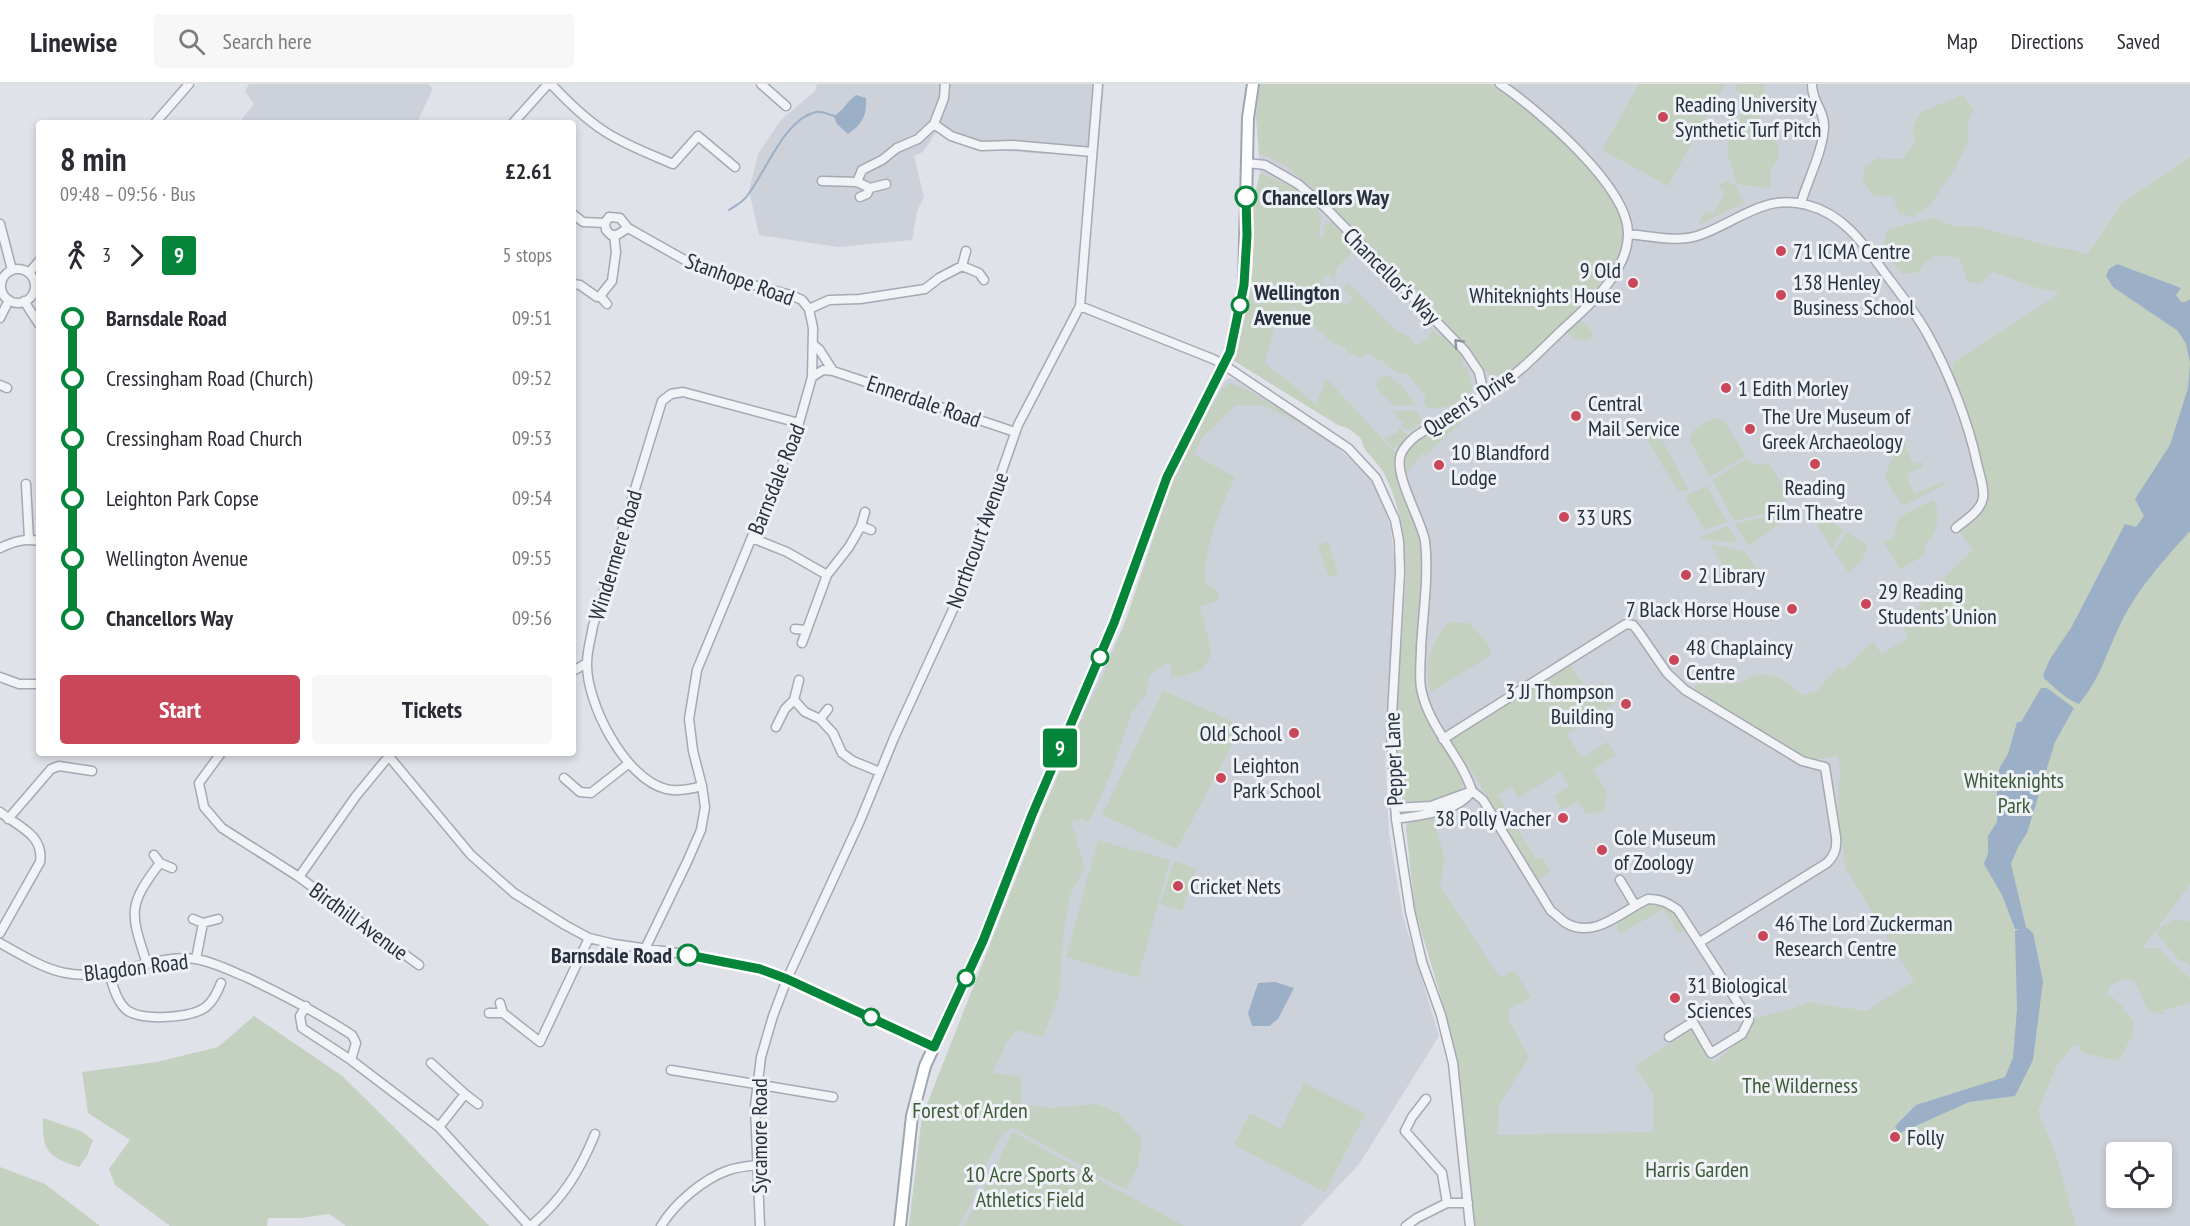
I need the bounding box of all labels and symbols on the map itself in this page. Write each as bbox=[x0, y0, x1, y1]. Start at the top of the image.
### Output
place label: Reading University Synthetic Turf Pitch bbox=[1675, 90, 1821, 143]
marker: Reading University Synthetic Turf Pitch bbox=[1656, 110, 1670, 124]
place label: Chancellors Way bbox=[1262, 183, 1390, 211]
marker: Chancellors Way bbox=[1235, 186, 1257, 208]
street label: Chancellor's Way bbox=[1337, 221, 1447, 331]
place label: 71 ICMA Centre bbox=[1793, 237, 1910, 265]
marker: 71 ICMA Centre bbox=[1774, 244, 1788, 258]
street label: Stanhope Road bbox=[682, 246, 798, 312]
place label: 9 Old Whiteknights House bbox=[1469, 256, 1621, 309]
place label: 138 Henley Business School bbox=[1793, 268, 1915, 321]
marker: 9 Old Whiteknights House bbox=[1626, 276, 1640, 290]
place label: Wellington Avenue bbox=[1253, 278, 1340, 331]
marker: 138 Henley Business School bbox=[1774, 288, 1788, 302]
marker: Wellington Avenue bbox=[1231, 296, 1249, 314]
one-way arrow bbox=[1454, 339, 1465, 349]
street label: Queen's Drive bbox=[1418, 362, 1520, 442]
street label: Ennerdale Road bbox=[863, 368, 985, 434]
place label: 1 Edith Morley bbox=[1738, 374, 1849, 402]
marker: 1 Edith Morley bbox=[1719, 381, 1733, 395]
place label: Central Mail Service bbox=[1588, 389, 1680, 442]
place label: The Ure Museum of Greek Archaeology bbox=[1762, 402, 1911, 455]
marker: Central Mail Service bbox=[1569, 409, 1583, 423]
street label: Barnsdale Road bbox=[741, 420, 811, 538]
marker: The Ure Museum of Greek Archaeology bbox=[1743, 422, 1757, 436]
place label: 10 Blandford Lodge bbox=[1451, 438, 1549, 491]
marker: Reading Film Theatre bbox=[1808, 457, 1822, 471]
marker: 10 Blandford Lodge bbox=[1432, 458, 1446, 472]
street label: Northcourt Avenue bbox=[939, 468, 1015, 612]
place label: Reading Film Theatre bbox=[1767, 473, 1863, 526]
street label: Windermere Road bbox=[582, 487, 648, 623]
place label: 33 URS bbox=[1576, 503, 1632, 531]
marker: 33 URS bbox=[1557, 510, 1571, 524]
place label: 2 Library bbox=[1698, 561, 1766, 589]
marker: 2 Library bbox=[1679, 568, 1693, 582]
place label: 29 Reading Students’ Union bbox=[1878, 577, 1997, 630]
place label: 7 Black Horse House bbox=[1626, 595, 1780, 623]
marker: 29 Reading Students’ Union bbox=[1859, 597, 1873, 611]
marker: 7 Black Horse House bbox=[1785, 602, 1799, 616]
place label: 48 Chaplaincy Centre bbox=[1686, 633, 1794, 686]
unlabelled marker bbox=[1091, 648, 1109, 666]
marker: 48 Chaplaincy Centre bbox=[1667, 653, 1681, 667]
place label: 3 JJ Thompson Building bbox=[1505, 677, 1614, 730]
marker: 3 JJ Thompson Building bbox=[1619, 697, 1633, 711]
street label: Pepper Lane bbox=[1377, 712, 1409, 806]
place label: Old School bbox=[1200, 719, 1283, 747]
marker: Old School bbox=[1287, 726, 1301, 740]
line badge: 9 bbox=[1040, 728, 1080, 768]
place label: Leighton Park School bbox=[1233, 751, 1322, 804]
park label: Whiteknights Park bbox=[1964, 766, 2064, 819]
marker: Leighton Park School bbox=[1214, 771, 1228, 785]
place label: 38 Polly Vacher bbox=[1435, 804, 1551, 832]
marker: 38 Polly Vacher bbox=[1556, 811, 1570, 825]
place label: Cole Museum of Zoology bbox=[1614, 823, 1716, 876]
marker: Cole Museum of Zoology bbox=[1595, 843, 1609, 857]
place label: Cricket Nets bbox=[1190, 872, 1281, 900]
street label: Birdhill Avenue bbox=[304, 876, 414, 966]
marker: Cricket Nets bbox=[1171, 879, 1185, 893]
place label: 46 The Lord Zuckerman Research Centre bbox=[1775, 909, 1953, 962]
marker: 46 The Lord Zuckerman Research Centre bbox=[1756, 929, 1770, 943]
place label: Barnsdale Road bbox=[551, 941, 672, 969]
marker: Barnsdale Road bbox=[677, 944, 699, 966]
street label: Blagdon Road bbox=[82, 947, 190, 987]
unlabelled marker bbox=[957, 969, 975, 987]
place label: 31 Biological Sciences bbox=[1687, 971, 1788, 1024]
marker: 31 Biological Sciences bbox=[1668, 991, 1682, 1005]
unlabelled marker bbox=[862, 1008, 880, 1026]
park label: The Wilderness bbox=[1742, 1071, 1858, 1099]
street label: Sycamore Road bbox=[745, 1078, 773, 1194]
park label: Forest of Arden bbox=[912, 1096, 1028, 1124]
place label: Folly bbox=[1907, 1123, 1945, 1151]
marker: Folly bbox=[1888, 1130, 1902, 1144]
park label: Harris Garden bbox=[1645, 1155, 1749, 1183]
park label: 10 Acre Sports & Athletics Field bbox=[965, 1160, 1095, 1213]

